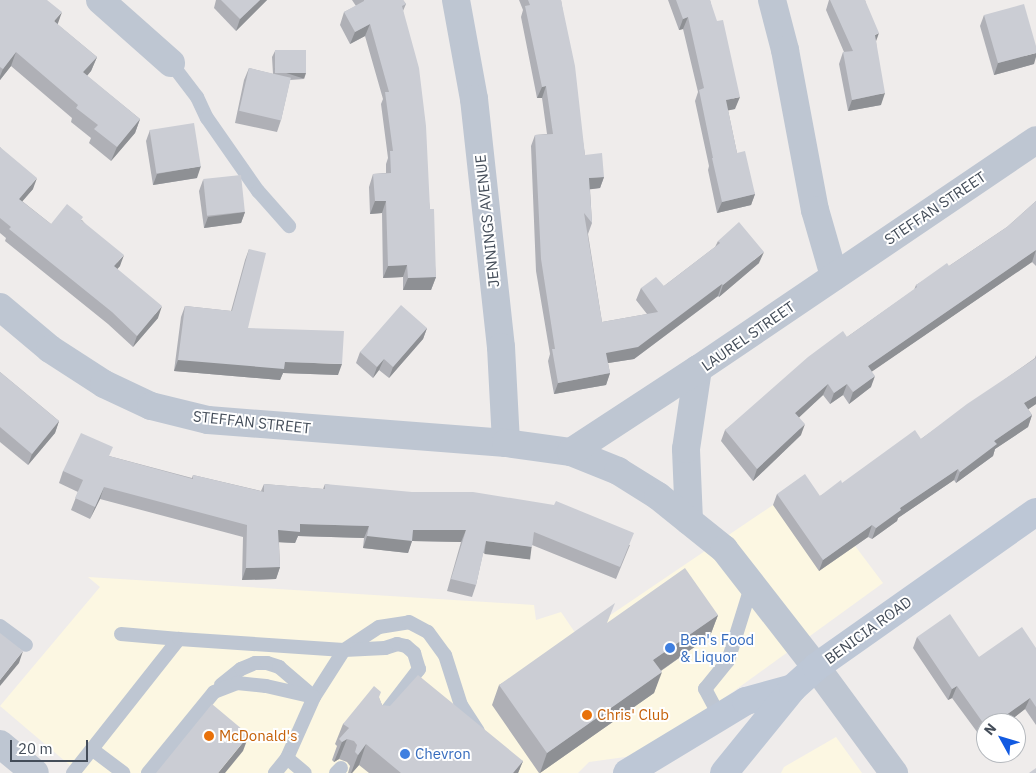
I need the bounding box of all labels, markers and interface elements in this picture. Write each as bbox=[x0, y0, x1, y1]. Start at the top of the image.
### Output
street label: JENNINGS AVENUE bbox=[471, 154, 503, 288]
street label: STEFFAN STREET bbox=[881, 167, 989, 249]
street label: LAUREL STREET bbox=[698, 297, 798, 375]
street label: STEFFAN STREET bbox=[192, 407, 312, 437]
street label: BENICIA ROAD bbox=[821, 592, 915, 668]
place label: Ben's Food & Liquor bbox=[680, 630, 754, 665]
marker: Ben's Food & Liquor bbox=[664, 642, 676, 654]
place label: Chris' Club bbox=[597, 706, 669, 724]
marker: Chris' Club bbox=[581, 709, 593, 721]
north arrow bbox=[976, 713, 1026, 763]
text: N bbox=[980, 720, 1000, 739]
place label: McDonald's bbox=[219, 727, 297, 745]
scale bar bbox=[12, 730, 90, 762]
marker: McDonald's bbox=[203, 730, 215, 742]
text: 20 m bbox=[18, 739, 53, 758]
place label: Chevron bbox=[415, 745, 471, 763]
marker: Chevron bbox=[399, 748, 411, 760]

